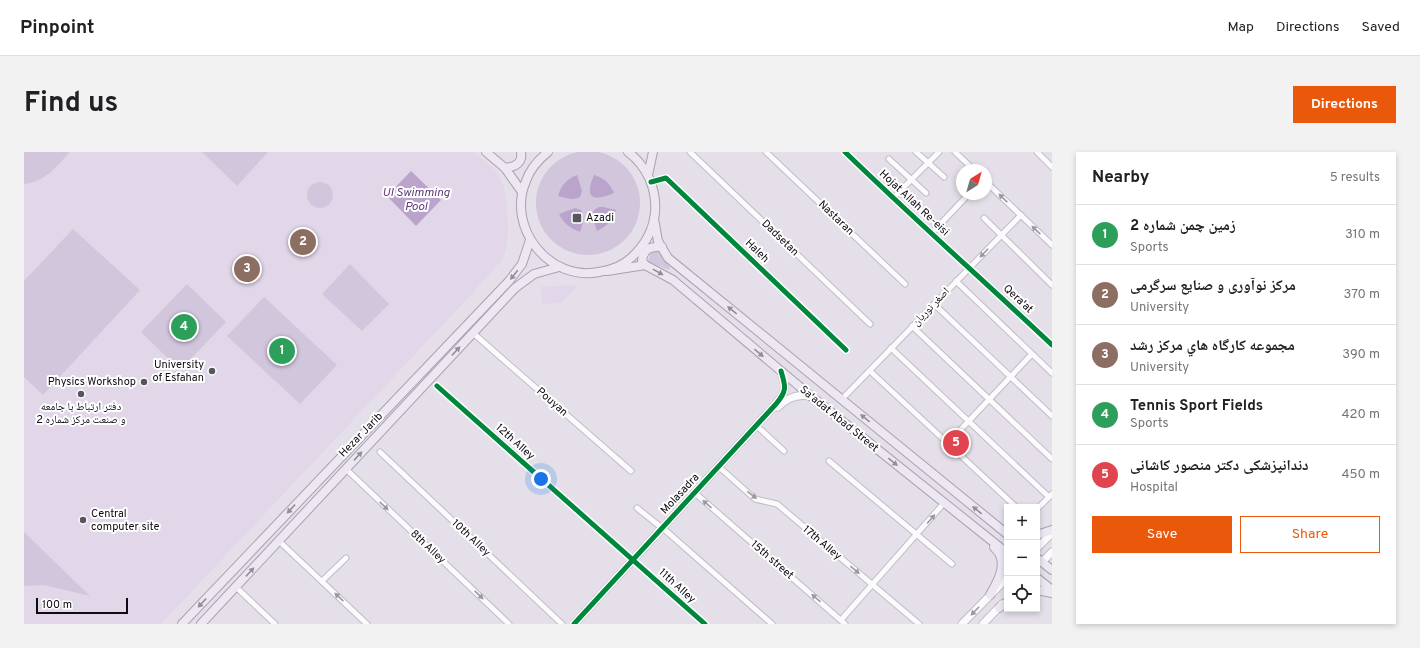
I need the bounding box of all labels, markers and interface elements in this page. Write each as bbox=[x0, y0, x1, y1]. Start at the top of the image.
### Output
text: Pinpoint bbox=[20, 16, 95, 40]
text: Map bbox=[1228, 19, 1254, 36]
text: Directions bbox=[1276, 19, 1340, 36]
text: Saved bbox=[1362, 19, 1400, 36]
text: Find us bbox=[24, 86, 118, 122]
button: Directions bbox=[1293, 86, 1396, 123]
north arrow bbox=[956, 164, 992, 200]
street label: Hojat Allah Re-eisi bbox=[876, 167, 952, 239]
text: Nearby bbox=[1092, 167, 1149, 189]
text: 5 results bbox=[1330, 170, 1380, 186]
water label: UI Swimming Pool bbox=[382, 185, 450, 215]
one-way arrow bbox=[998, 193, 1008, 203]
street label: Nastaran bbox=[815, 198, 857, 238]
place label: Azadi bbox=[586, 211, 614, 225]
marker: Azadi bbox=[571, 212, 583, 224]
street label: Dadsetan bbox=[758, 217, 802, 259]
text: زمین چمن شماره 2 bbox=[1130, 217, 1236, 236]
one-way arrow bbox=[1031, 225, 1041, 235]
pin: 2 bbox=[290, 227, 316, 257]
text: 1 bbox=[1102, 227, 1108, 243]
text: 310 m bbox=[1345, 227, 1380, 243]
street label: Haleh bbox=[742, 236, 772, 266]
text: Sports bbox=[1130, 240, 1169, 256]
one-way arrow bbox=[979, 248, 988, 258]
pin: 3 bbox=[234, 254, 260, 284]
one-way arrow bbox=[509, 269, 518, 280]
one-way arrow bbox=[652, 269, 664, 275]
text: مرکز نوآوری و صنایع سرگرمی bbox=[1130, 277, 1296, 296]
street label: Qera'at bbox=[1000, 282, 1036, 316]
street label: اصغر نوریان bbox=[909, 285, 953, 329]
text: 2 bbox=[1101, 287, 1109, 303]
text: 370 m bbox=[1343, 287, 1380, 303]
text: University bbox=[1130, 300, 1189, 316]
one-way arrow bbox=[726, 305, 737, 314]
pin: 4 bbox=[171, 312, 197, 342]
pin: 1 bbox=[269, 336, 295, 366]
text: مجموعه کارگاه هاي مرکز رشد bbox=[1130, 337, 1295, 356]
one-way arrow bbox=[451, 346, 461, 356]
text: 3 bbox=[1101, 347, 1109, 363]
text: 390 m bbox=[1342, 347, 1380, 363]
one-way arrow bbox=[754, 348, 765, 357]
place label: University of Esfahan bbox=[152, 358, 204, 385]
text: University bbox=[1130, 360, 1189, 376]
marker: University of Esfahan bbox=[207, 366, 217, 376]
place label: Physics Workshop bbox=[48, 375, 136, 389]
marker: Physics Workshop bbox=[139, 377, 149, 387]
street label: Sa'adat Abad Street bbox=[797, 383, 881, 455]
street label: Pouyan bbox=[533, 385, 571, 419]
marker: دفتر ارتباط با جامعه و صنعت مرکز شماره 2 bbox=[76, 389, 86, 399]
text: Tennis Sport Fields bbox=[1130, 397, 1263, 416]
place label: دفتر ارتباط با جامعه و صنعت مرکز شماره 2 bbox=[36, 400, 126, 427]
text: 4 bbox=[1101, 407, 1109, 423]
text: 420 m bbox=[1342, 407, 1380, 423]
street label: Hezar Jarib bbox=[336, 410, 386, 460]
one-way arrow bbox=[860, 414, 871, 423]
text: Sports bbox=[1130, 416, 1169, 432]
street label: 12th Alley bbox=[493, 421, 538, 463]
pin: 5 bbox=[943, 428, 969, 458]
one-way arrow bbox=[353, 451, 363, 461]
one-way arrow bbox=[887, 457, 898, 466]
text: دندانپزشکی دکتر منصور کاشانی bbox=[1130, 457, 1309, 476]
text: 5 bbox=[1101, 467, 1109, 483]
text: 450 m bbox=[1341, 467, 1380, 483]
your location bbox=[531, 469, 551, 489]
street label: Molasadra bbox=[658, 471, 703, 517]
text: Hospital bbox=[1130, 480, 1178, 496]
one-way arrow bbox=[746, 491, 757, 499]
one-way arrow bbox=[702, 500, 712, 509]
one-way arrow bbox=[379, 501, 389, 510]
one-way arrow bbox=[286, 504, 296, 514]
map controls bbox=[1004, 504, 1040, 612]
button: + bbox=[1004, 504, 1040, 540]
one-way arrow bbox=[971, 505, 982, 514]
place label: Central computer site bbox=[91, 507, 159, 534]
one-way arrow bbox=[926, 514, 935, 523]
marker: Central computer site bbox=[78, 515, 88, 525]
street label: 10th Alley bbox=[449, 516, 494, 560]
button: Save bbox=[1092, 516, 1232, 553]
button: Share bbox=[1240, 516, 1380, 553]
street label: 17th Alley bbox=[800, 523, 844, 563]
street label: 8th Alley bbox=[407, 527, 449, 567]
street label: 15th street bbox=[748, 537, 796, 583]
button: − bbox=[1004, 540, 1040, 576]
street label: 11th Alley bbox=[656, 566, 699, 606]
one-way arrow bbox=[850, 566, 861, 575]
one-way arrow bbox=[245, 567, 255, 577]
button: locate bbox=[1004, 576, 1040, 612]
one-way arrow bbox=[474, 590, 484, 600]
one-way arrow bbox=[334, 592, 344, 602]
one-way arrow bbox=[811, 594, 821, 603]
scale bar bbox=[36, 596, 128, 615]
text: 100 m bbox=[42, 598, 72, 612]
one-way arrow bbox=[197, 598, 206, 609]
one-way arrow bbox=[970, 606, 980, 616]

